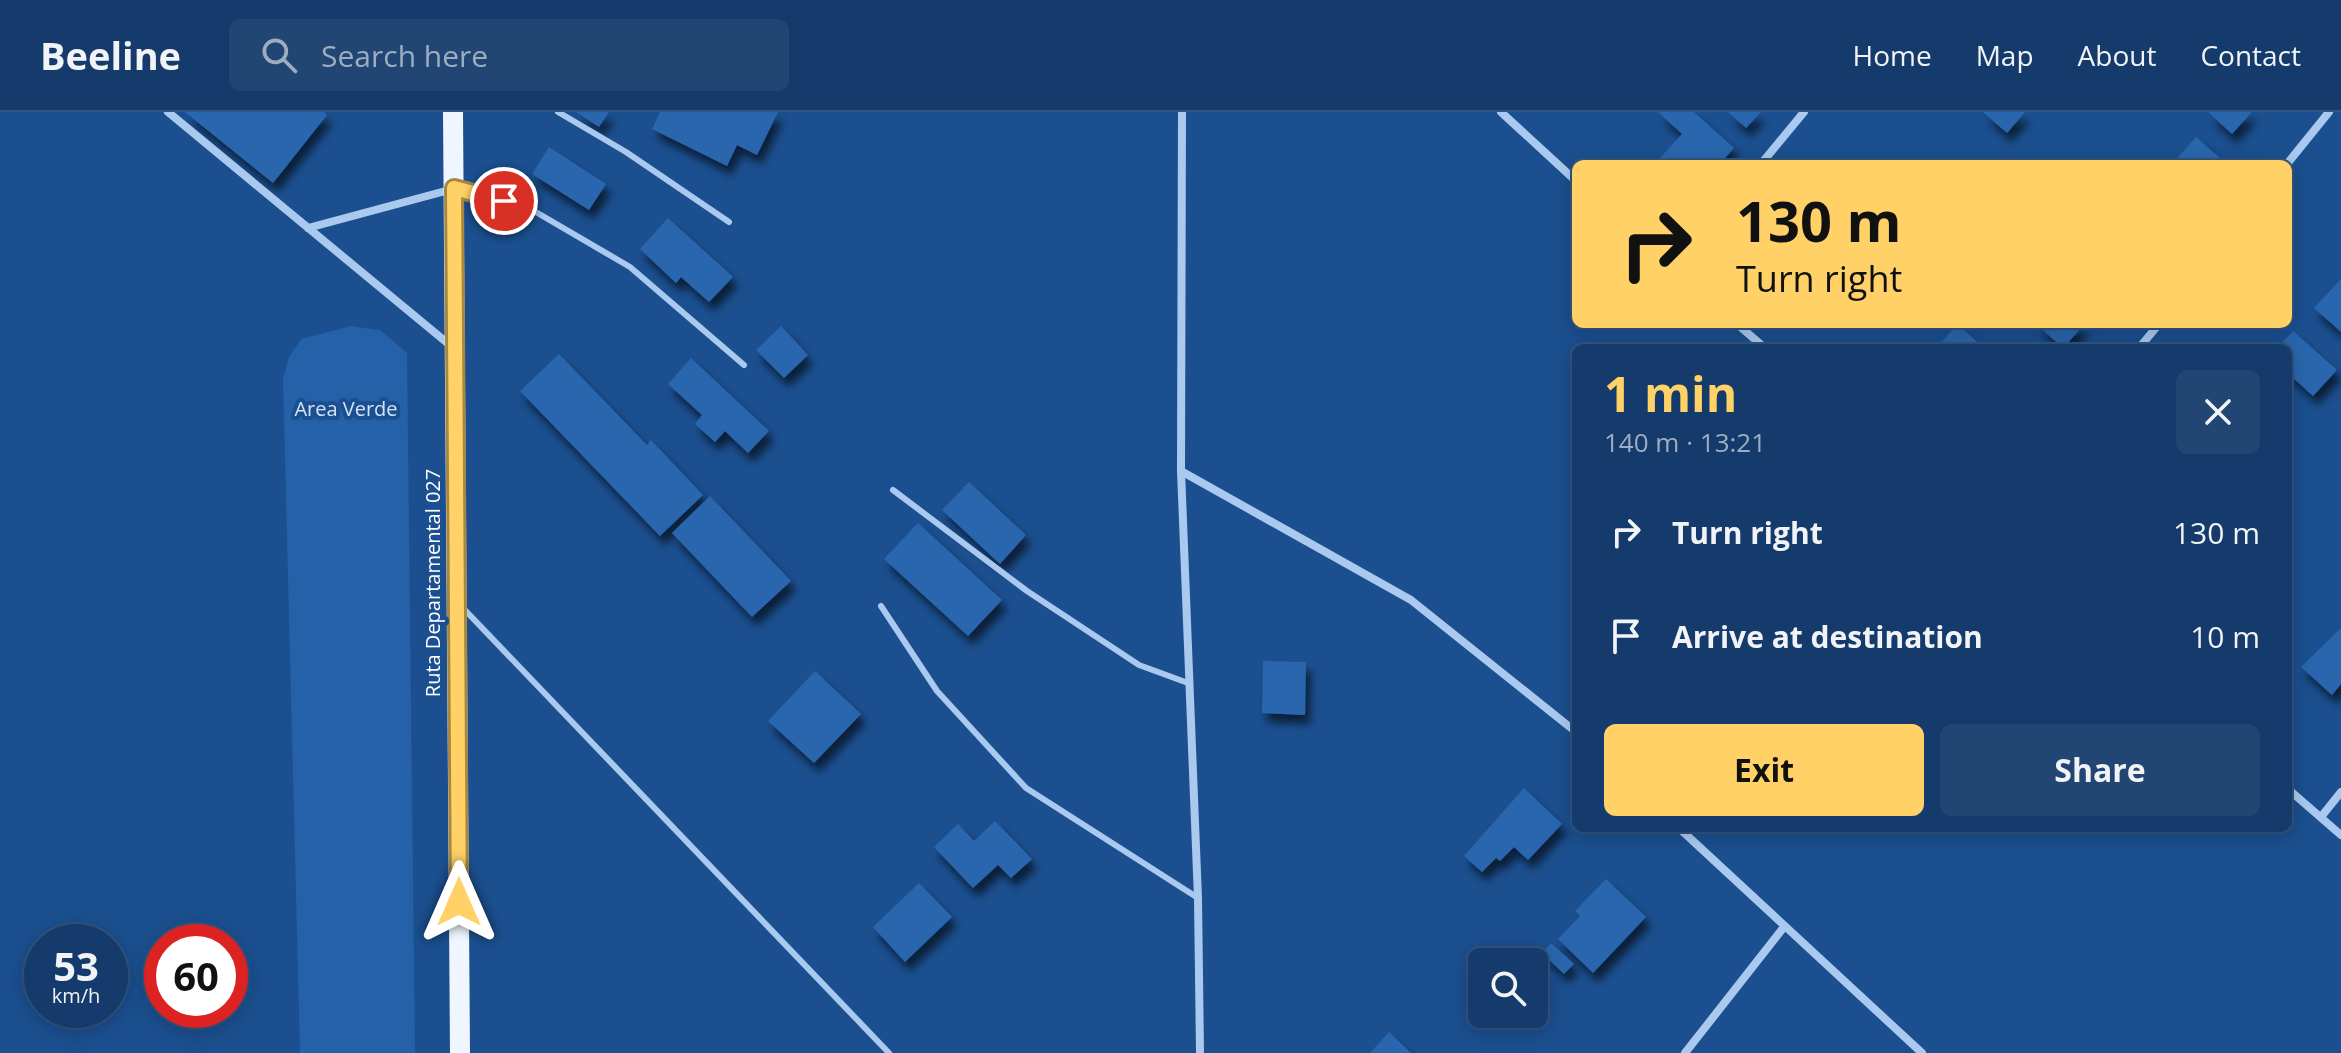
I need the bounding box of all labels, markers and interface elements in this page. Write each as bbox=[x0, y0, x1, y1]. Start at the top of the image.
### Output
search box bbox=[229, 19, 789, 91]
text: Beeline bbox=[40, 29, 181, 81]
icon: search bbox=[257, 33, 301, 77]
text: Search here bbox=[321, 35, 488, 76]
text: Home bbox=[1853, 36, 1932, 74]
text: Map bbox=[1976, 36, 2034, 74]
text: About bbox=[2078, 36, 2156, 74]
text: Contact bbox=[2200, 36, 2301, 74]
pin bbox=[470, 167, 538, 235]
icon: arrive bbox=[482, 179, 526, 223]
text: 130 m bbox=[1736, 182, 1902, 258]
icon: right bbox=[1604, 192, 1708, 296]
text: Turn right bbox=[1736, 254, 1902, 303]
text: 1 min bbox=[1604, 361, 1737, 426]
button: close bbox=[2176, 370, 2260, 454]
park label: Area Verde bbox=[294, 395, 398, 422]
text: 140 m · 13:21 bbox=[1604, 424, 1766, 460]
street label: Ruta Departamental 027 bbox=[419, 469, 446, 697]
icon: right bbox=[1604, 510, 1648, 554]
text: Turn right bbox=[1672, 512, 1823, 553]
text: 130 m bbox=[2173, 512, 2260, 553]
icon: arrive bbox=[1604, 614, 1648, 658]
text: Arrive at destination bbox=[1672, 616, 1983, 657]
text: 10 m bbox=[2190, 616, 2260, 657]
button: Exit bbox=[1604, 724, 1924, 816]
button: Share bbox=[1940, 724, 2260, 816]
position arrow bbox=[417, 860, 501, 944]
speed limit sign: 60 bbox=[144, 924, 248, 1028]
text: 53 bbox=[53, 938, 99, 993]
map controls bbox=[1468, 948, 1548, 1028]
button: search bbox=[1468, 948, 1548, 1028]
text: km/h bbox=[52, 982, 100, 1009]

